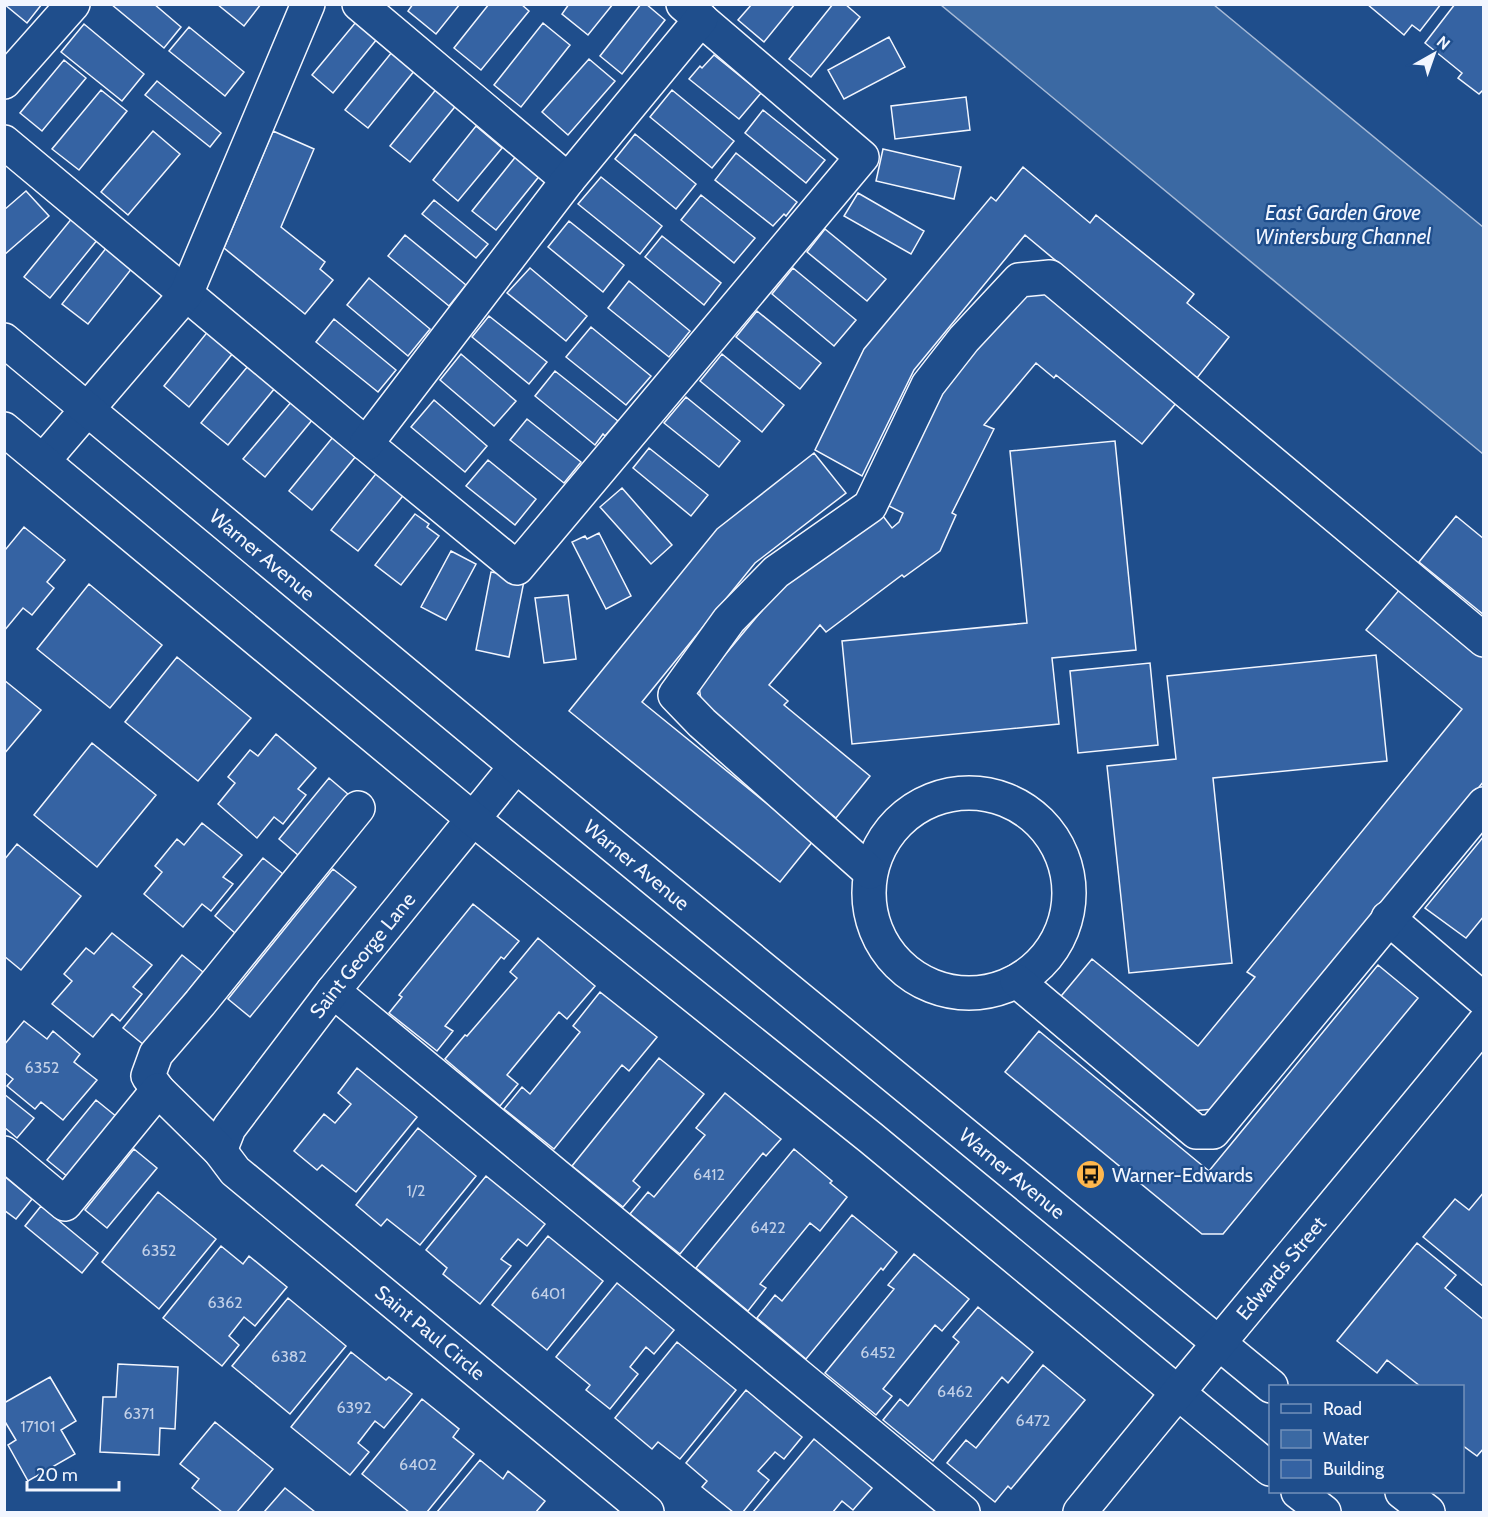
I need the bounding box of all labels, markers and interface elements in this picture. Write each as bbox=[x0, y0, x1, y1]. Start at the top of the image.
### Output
north arrow bbox=[1404, 24, 1464, 84]
text: N bbox=[1433, 32, 1454, 54]
water label: East Garden Grove Wintersburg Channel bbox=[1255, 200, 1431, 249]
street label: Warner Avenue bbox=[205, 504, 320, 606]
street label: Warner Avenue bbox=[579, 815, 694, 915]
street label: Saint George Lane bbox=[305, 888, 420, 1023]
house number: 6352 bbox=[25, 1058, 59, 1077]
street label: Warner Avenue bbox=[954, 1123, 1070, 1224]
bus stop icon: Warner-Edwards bbox=[1075, 1159, 1107, 1191]
place label: Warner-Edwards bbox=[1112, 1163, 1253, 1187]
house number: 6412 bbox=[693, 1165, 725, 1184]
house number: 1/2 bbox=[407, 1181, 425, 1200]
street label: Edwards Street bbox=[1231, 1211, 1331, 1325]
house number: 6422 bbox=[750, 1218, 786, 1237]
house number: 6352 bbox=[142, 1241, 176, 1260]
street label: Saint Paul Circle bbox=[370, 1280, 490, 1385]
house number: 6401 bbox=[531, 1284, 565, 1303]
house number: 6362 bbox=[207, 1293, 243, 1312]
house number: 6452 bbox=[860, 1343, 896, 1362]
house number: 6382 bbox=[271, 1347, 307, 1366]
house number: 6462 bbox=[937, 1382, 973, 1401]
legend bbox=[1269, 1385, 1464, 1493]
house number: 6392 bbox=[336, 1398, 372, 1417]
text: Road bbox=[1323, 1398, 1362, 1420]
house number: 6371 bbox=[123, 1404, 155, 1423]
house number: 6472 bbox=[1016, 1411, 1050, 1430]
house number: 17101 bbox=[21, 1417, 55, 1436]
text: Water bbox=[1323, 1428, 1369, 1450]
scale bar bbox=[27, 1454, 118, 1492]
house number: 6402 bbox=[399, 1455, 437, 1474]
text: Building bbox=[1323, 1458, 1385, 1480]
text: 20 m bbox=[36, 1464, 78, 1486]

